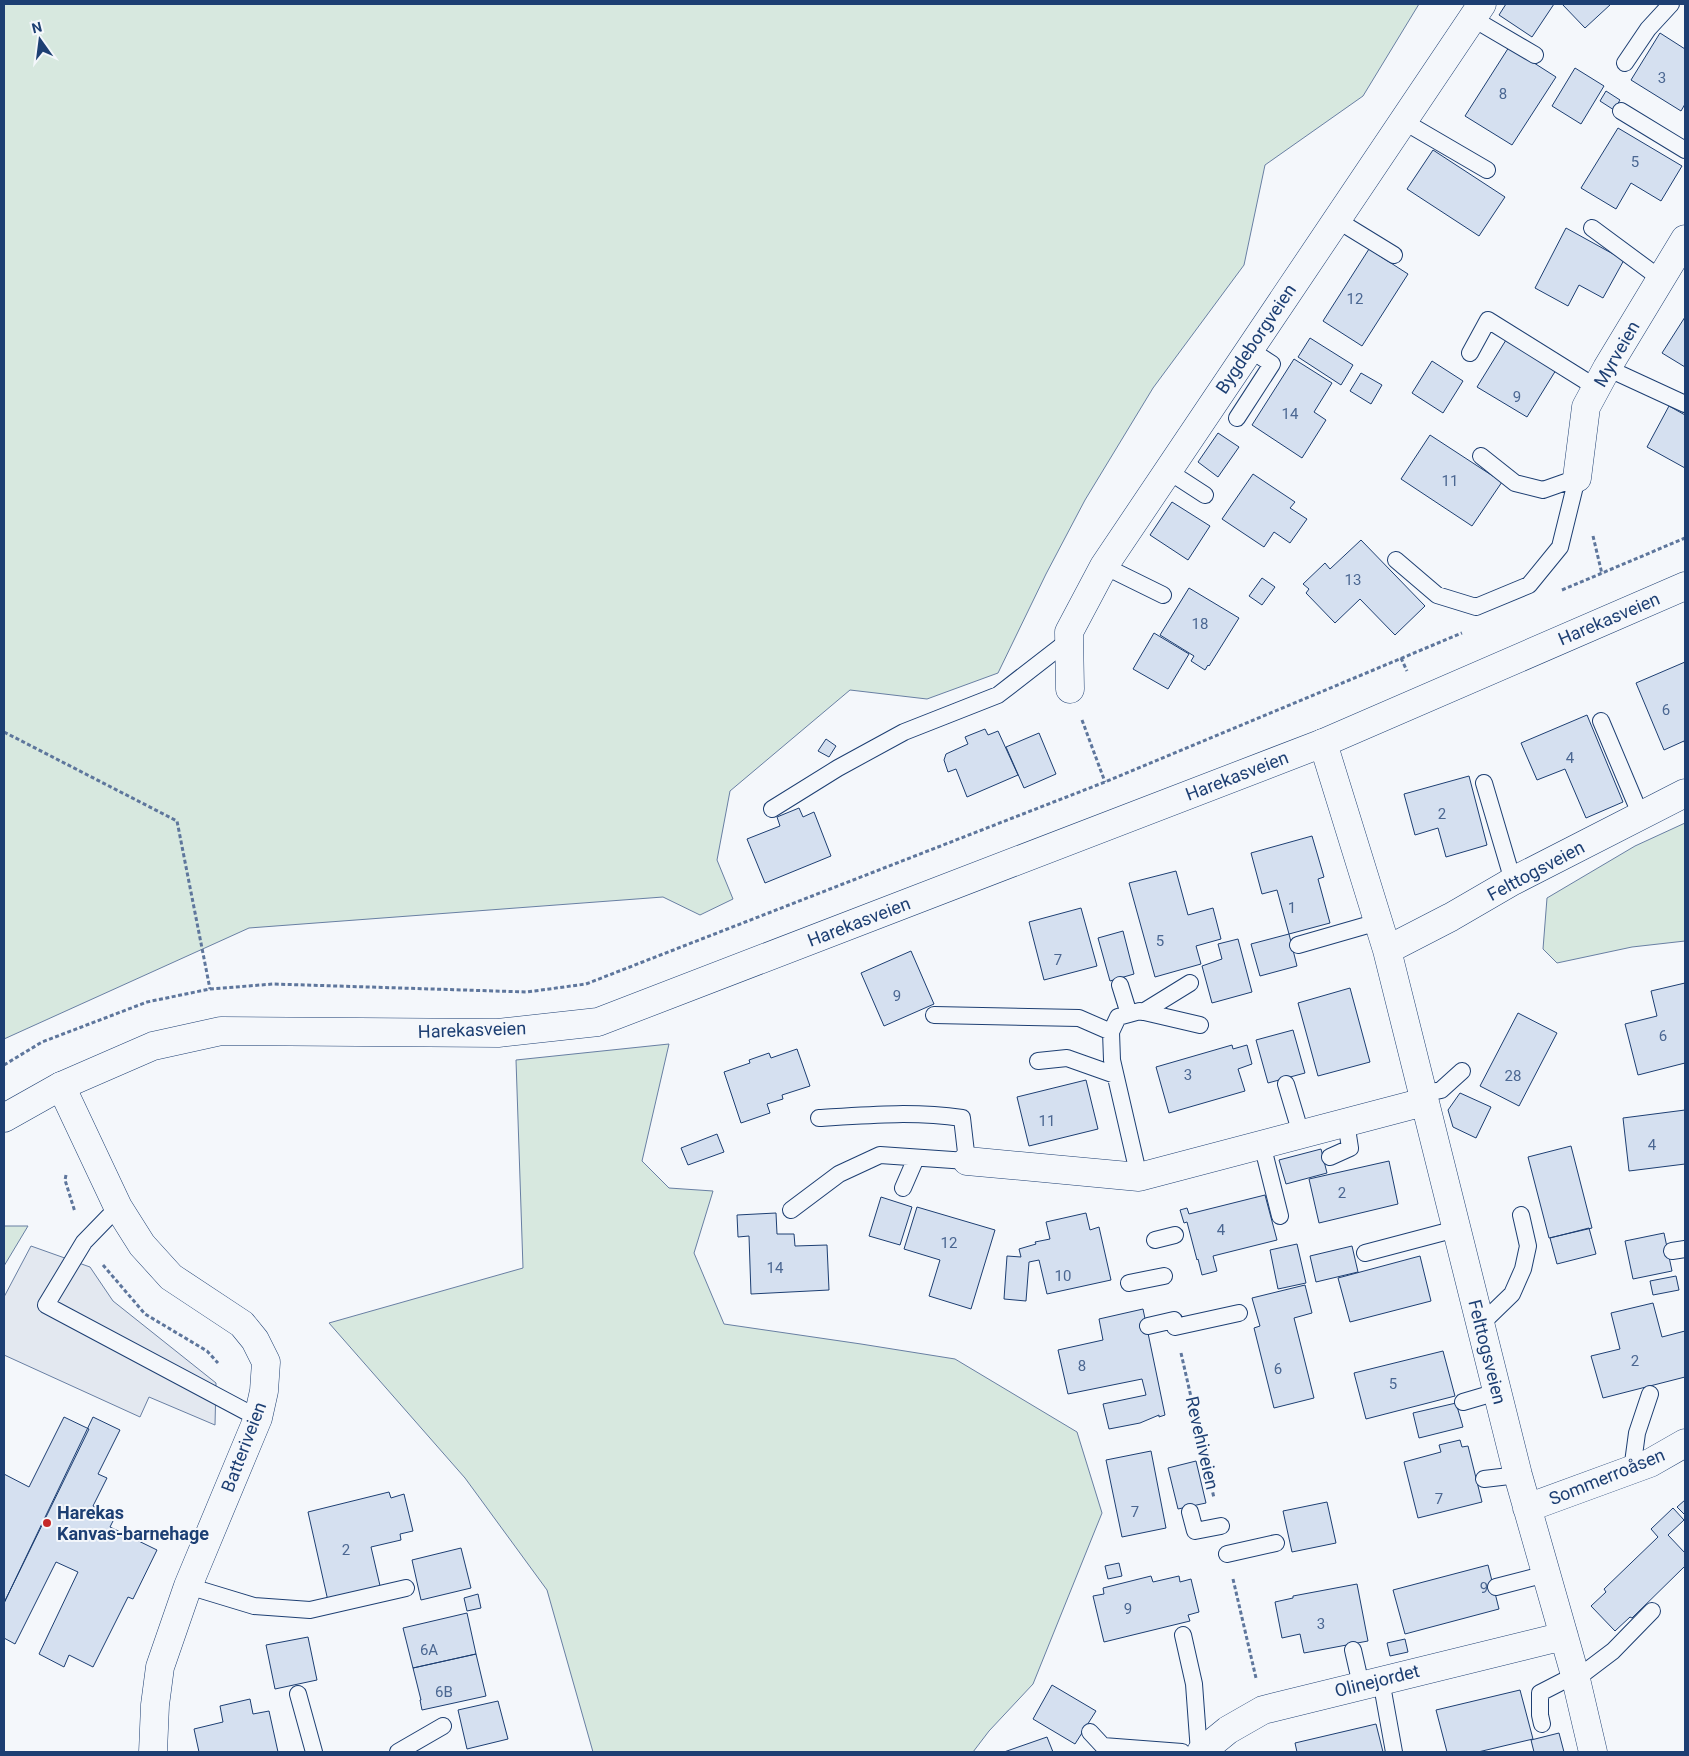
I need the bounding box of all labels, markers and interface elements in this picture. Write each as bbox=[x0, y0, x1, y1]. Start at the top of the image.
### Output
north arrow bbox=[15, 15, 65, 65]
text: N bbox=[30, 18, 44, 36]
house number: 3 bbox=[1658, 69, 1666, 87]
house number: 8 bbox=[1499, 85, 1507, 103]
house number: 5 bbox=[1631, 153, 1639, 171]
street label: Bygdeborgveien bbox=[1211, 280, 1300, 398]
house number: 12 bbox=[1347, 290, 1363, 308]
street label: Myrveien bbox=[1589, 317, 1644, 390]
house number: 9 bbox=[1513, 388, 1521, 406]
house number: 14 bbox=[1282, 405, 1299, 423]
house number: 11 bbox=[1442, 472, 1458, 490]
house number: 13 bbox=[1345, 571, 1361, 589]
street label: Harekasveien bbox=[1555, 588, 1663, 649]
house number: 18 bbox=[1192, 615, 1208, 633]
house number: 6 bbox=[1662, 701, 1670, 719]
street label: Harekasveien bbox=[1182, 746, 1291, 805]
house number: 4 bbox=[1566, 749, 1575, 767]
house number: 2 bbox=[1438, 805, 1446, 823]
street label: Felttogsveien bbox=[1484, 836, 1588, 905]
street label: Harekasveien bbox=[804, 892, 913, 951]
house number: 1 bbox=[1288, 899, 1296, 917]
house number: 5 bbox=[1156, 932, 1164, 950]
house number: 7 bbox=[1054, 951, 1062, 969]
house number: 9 bbox=[893, 987, 901, 1005]
street label: Harekasveien bbox=[417, 1017, 526, 1042]
house number: 6 bbox=[1659, 1027, 1667, 1045]
house number: 3 bbox=[1184, 1066, 1192, 1084]
house number: 28 bbox=[1505, 1067, 1521, 1085]
house number: 11 bbox=[1039, 1112, 1055, 1130]
house number: 4 bbox=[1648, 1136, 1657, 1154]
house number: 2 bbox=[1338, 1184, 1346, 1202]
house number: 4 bbox=[1217, 1221, 1226, 1239]
house number: 12 bbox=[941, 1234, 957, 1252]
house number: 14 bbox=[767, 1259, 784, 1277]
house number: 10 bbox=[1055, 1267, 1071, 1285]
street label: Felttogsveien bbox=[1464, 1297, 1511, 1406]
house number: 2 bbox=[1631, 1352, 1639, 1370]
house number: 8 bbox=[1078, 1357, 1086, 1375]
house number: 6 bbox=[1274, 1360, 1282, 1378]
house number: 5 bbox=[1389, 1375, 1397, 1393]
street label: Revehiveien bbox=[1182, 1394, 1223, 1492]
street label: Batteriveien bbox=[217, 1399, 270, 1495]
street label: Sommerroåsen bbox=[1546, 1444, 1668, 1509]
house number: 7 bbox=[1435, 1490, 1443, 1508]
place label: Harekas Kanvas-barnehage bbox=[57, 1502, 209, 1544]
house number: 7 bbox=[1131, 1503, 1139, 1521]
marker: Harekas Kanvas-barnehage bbox=[41, 1517, 53, 1529]
house number: 2 bbox=[342, 1541, 350, 1559]
house number: 9 bbox=[1480, 1579, 1488, 1597]
house number: 9 bbox=[1124, 1600, 1132, 1618]
house number: 3 bbox=[1317, 1615, 1325, 1633]
house number: 6A bbox=[420, 1641, 438, 1659]
street label: Olinejordet bbox=[1332, 1660, 1422, 1701]
house number: 6B bbox=[435, 1683, 453, 1701]

